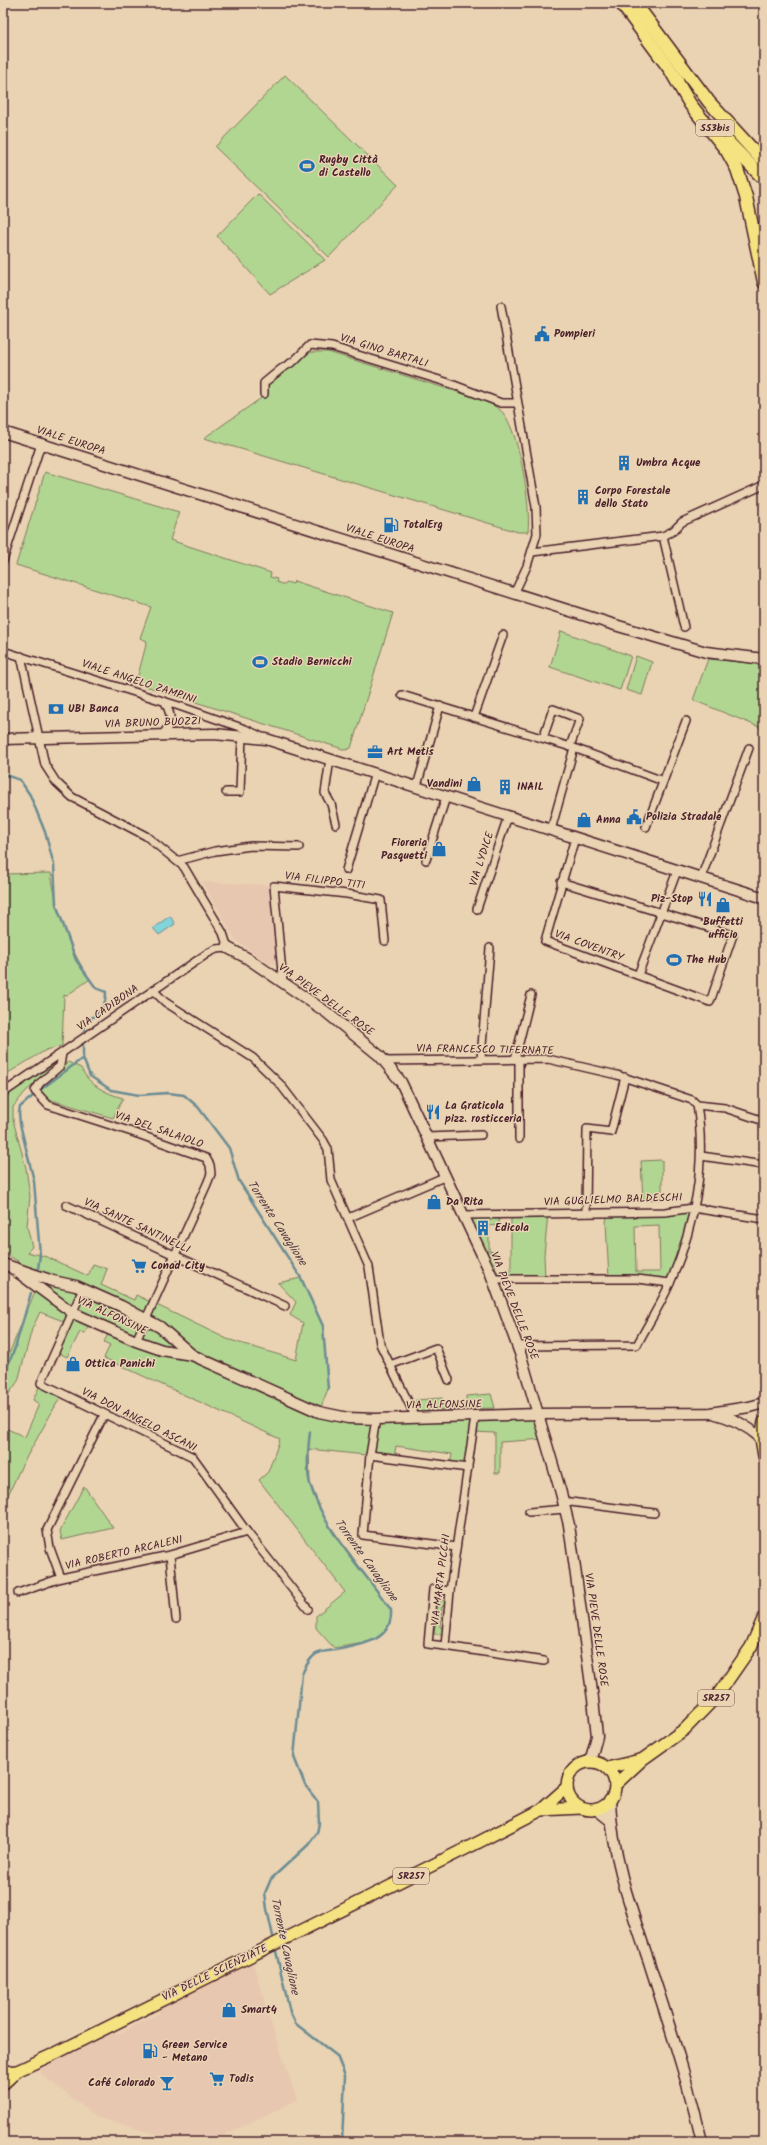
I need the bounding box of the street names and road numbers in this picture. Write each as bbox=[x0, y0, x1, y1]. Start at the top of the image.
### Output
road number: SS3bis bbox=[696, 120, 734, 136]
street label: VIA GINO BARTALI bbox=[338, 329, 430, 373]
street label: VIALE EUROPA bbox=[34, 421, 108, 461]
street label: VIALE EUROPA bbox=[343, 519, 417, 559]
street label: VIALE ANGELO ZAMPINI bbox=[79, 655, 199, 709]
street label: VIA BRUNO BUOZZI bbox=[105, 712, 201, 734]
street label: VIA LYDICE bbox=[465, 829, 499, 889]
street label: VIA FILIPPO TITI bbox=[284, 867, 366, 895]
street label: VIA COVENTRY bbox=[552, 925, 627, 967]
street label: VIA PIEVE DELLE ROSE bbox=[274, 959, 378, 1041]
street label: VIA CADIBONA bbox=[73, 980, 143, 1036]
street label: VIA FRANCESCO TIFERNATE bbox=[416, 1040, 555, 1060]
street label: VIA DEL SALAIOLO bbox=[112, 1106, 206, 1154]
street label: VIA GUGLIELMO BALDESCHI bbox=[543, 1189, 683, 1211]
street label: VIA SANTE SANTINELLI bbox=[81, 1193, 193, 1259]
street label: VIA PIEVE DELLE ROSE bbox=[485, 1249, 543, 1363]
street label: VIA ALFONSINE bbox=[74, 1292, 151, 1340]
street label: VIA DON ANGELO ASCANI bbox=[78, 1383, 200, 1457]
street label: VIA ALFONSINE bbox=[406, 1395, 483, 1415]
street label: VIA ROBERTO ARCALENI bbox=[63, 1531, 185, 1575]
street label: VIA MARTA PICCHI bbox=[426, 1533, 456, 1627]
street label: VIA PIEVE DELLE ROSE bbox=[579, 1572, 613, 1689]
road number: SR257 bbox=[698, 1690, 734, 1706]
road number: SR257 bbox=[393, 1868, 429, 1884]
street label: VIA DELLE SCIENZIATE bbox=[159, 1939, 271, 2006]

